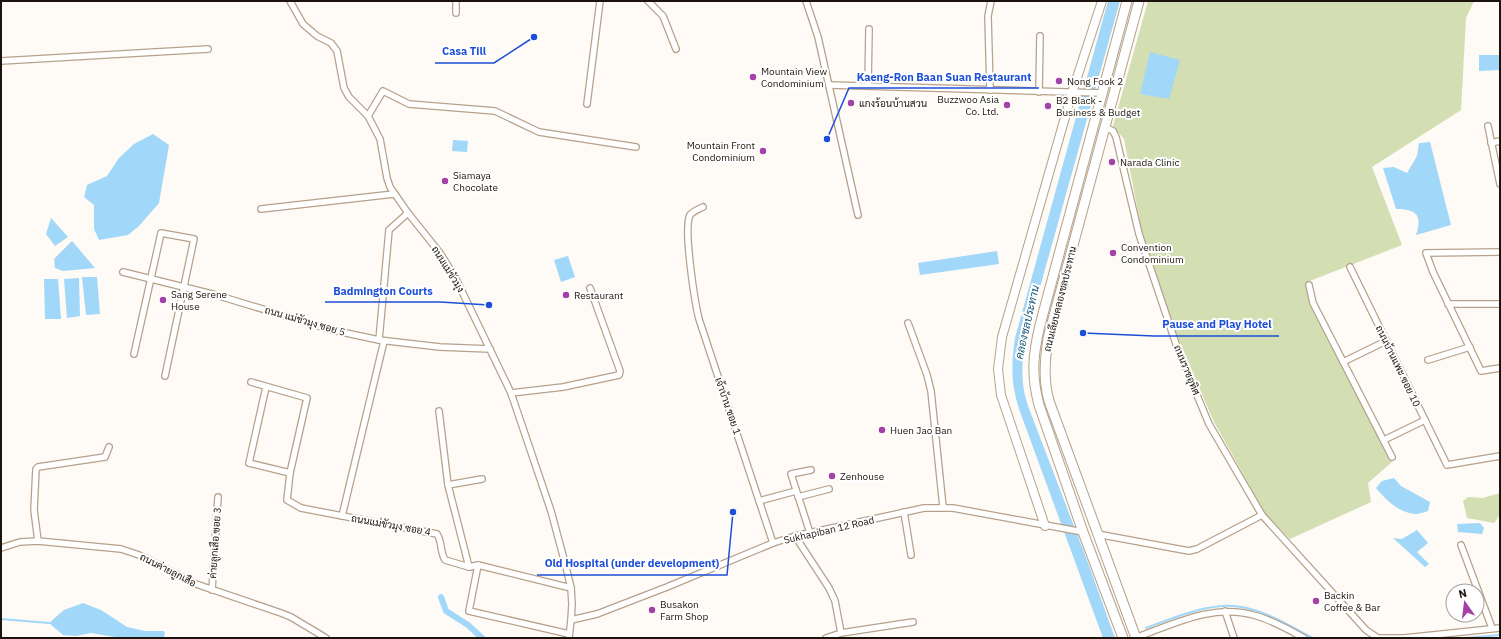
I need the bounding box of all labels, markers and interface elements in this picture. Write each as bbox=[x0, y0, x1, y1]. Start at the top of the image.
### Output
callout: Casa Till bbox=[435, 40, 494, 63]
text: Casa Till bbox=[442, 44, 487, 58]
place label: Mountain View Condominium bbox=[761, 65, 827, 90]
callout: Kaeng-Ron Baan Suan Restaurant bbox=[849, 65, 1039, 88]
text: Kaeng-Ron Baan Suan Restaurant bbox=[857, 70, 1031, 84]
marker: Mountain View Condominium bbox=[748, 72, 758, 82]
place label: Nong Fook 2 bbox=[1067, 75, 1123, 88]
marker: Nong Fook 2 bbox=[1054, 76, 1064, 86]
place label: Buzzwoo Asia Co. Ltd. bbox=[937, 93, 1000, 118]
place label: B2 Black - Business & Budget bbox=[1056, 94, 1141, 119]
place label: แกงร้อนบ้านสวน bbox=[859, 97, 927, 110]
marker: แกงร้อนบ้านสวน bbox=[846, 98, 856, 108]
marker: Buzzwoo Asia Co. Ltd. bbox=[1002, 100, 1012, 110]
marker: B2 Black - Business & Budget bbox=[1043, 101, 1053, 111]
place label: Mountain Front Condominium bbox=[687, 139, 755, 164]
marker: Mountain Front Condominium bbox=[758, 146, 768, 156]
place label: Narada Clinic bbox=[1120, 156, 1180, 169]
marker: Narada Clinic bbox=[1107, 157, 1117, 167]
place label: Siamaya Chocolate bbox=[453, 169, 499, 194]
marker: Siamaya Chocolate bbox=[440, 176, 450, 186]
place label: Convention Condominium bbox=[1121, 241, 1184, 266]
street label: ถนนแม่ขัวมุง bbox=[428, 243, 467, 295]
street label: ถนนเลียบคลองชลประทาน bbox=[1041, 245, 1079, 353]
marker: Convention Condominium bbox=[1108, 248, 1118, 258]
callout: Badmington Courts bbox=[325, 279, 440, 302]
text: Badmington Courts bbox=[333, 284, 433, 298]
water label: คลองชลประทาน bbox=[1012, 284, 1042, 360]
place label: Sang Serene House bbox=[171, 288, 228, 313]
place label: Restaurant bbox=[574, 289, 624, 302]
marker: Restaurant bbox=[561, 290, 571, 300]
marker: Sang Serene House bbox=[158, 295, 168, 305]
street label: ถนน แม่ขัวมุง ซอย 5 bbox=[263, 303, 347, 340]
callout: Pause and Play Hotel bbox=[1154, 313, 1279, 336]
text: Pause and Play Hotel bbox=[1162, 317, 1272, 331]
street label: ถนนบ้านแพะ ซอย 10 bbox=[1373, 323, 1423, 409]
street label: ถนนราชอุทิศ bbox=[1170, 343, 1203, 397]
street label: เจ้าบ้าน ซอย 1 bbox=[712, 376, 744, 436]
place label: Huen Jao Ban bbox=[890, 424, 952, 437]
marker: Huen Jao Ban bbox=[877, 425, 887, 435]
place label: Zenhouse bbox=[840, 470, 885, 483]
marker: Zenhouse bbox=[827, 471, 837, 481]
street label: ค่ายลูกเสือ ซอย 3 bbox=[206, 507, 225, 579]
street label: ถนนแม่ขัวมุง ซอย 4 bbox=[350, 512, 432, 539]
street label: Sukhapiban 12 Road bbox=[782, 513, 876, 547]
street label: ถนนค่ายลูกเสือ bbox=[137, 550, 198, 591]
callout: Old Hospital (under development) bbox=[537, 552, 727, 575]
text: Old Hospital (under development) bbox=[545, 556, 720, 570]
north arrow bbox=[1445, 583, 1485, 623]
text: N bbox=[1457, 586, 1468, 601]
place label: Backin Coffee & Bar bbox=[1324, 589, 1381, 614]
marker: Backin Coffee & Bar bbox=[1311, 596, 1321, 606]
place label: Busakon Farm Shop bbox=[660, 598, 708, 623]
marker: Busakon Farm Shop bbox=[647, 605, 657, 615]

